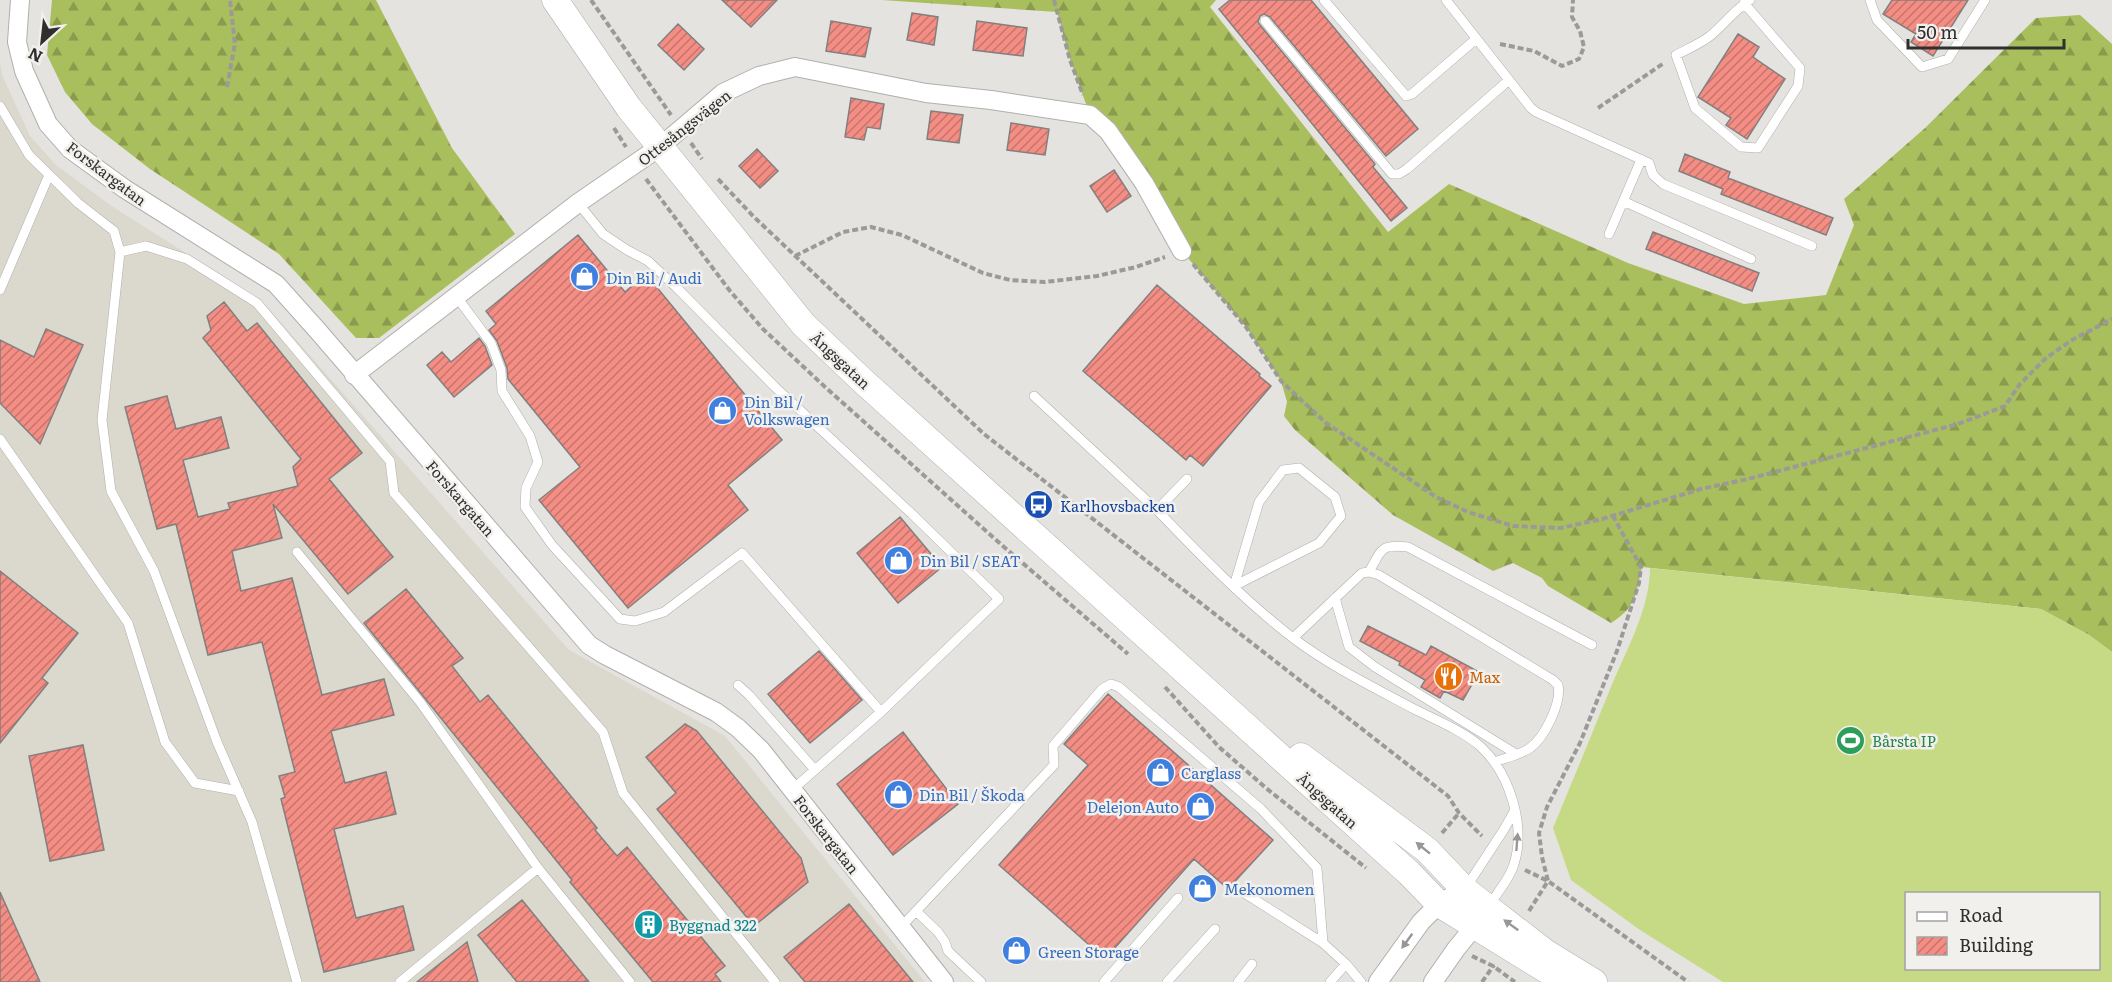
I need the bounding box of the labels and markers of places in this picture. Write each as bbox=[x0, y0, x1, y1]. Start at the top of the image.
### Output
shop icon: Din Bil / Audi bbox=[569, 261, 601, 293]
place label: Din Bil / Audi bbox=[606, 266, 702, 289]
place label: Din Bil / Volkswagen bbox=[744, 390, 830, 430]
shop icon: Din Bil / Volkswagen bbox=[707, 394, 739, 426]
bus stop icon: Karlhovsbacken bbox=[1023, 489, 1055, 521]
place label: Karlhovsbacken bbox=[1060, 494, 1175, 517]
shop icon: Din Bil / SEAT bbox=[883, 544, 915, 576]
place label: Din Bil / SEAT bbox=[920, 549, 1021, 572]
restaurant icon: Max bbox=[1432, 660, 1464, 692]
place label: Max bbox=[1469, 665, 1501, 688]
sports icon: Bårsta IP bbox=[1835, 724, 1867, 756]
place label: Bårsta IP bbox=[1872, 729, 1936, 752]
shop icon: Carglass bbox=[1144, 756, 1176, 788]
place label: Carglass bbox=[1181, 761, 1241, 784]
shop icon: Din Bil / Škoda bbox=[882, 778, 914, 810]
place label: Din Bil / Škoda bbox=[919, 783, 1026, 806]
shop icon: Delejon Auto bbox=[1184, 790, 1216, 822]
place label: Delejon Auto bbox=[1087, 795, 1179, 818]
shop icon: Mekonomen bbox=[1187, 872, 1219, 904]
place label: Mekonomen bbox=[1224, 877, 1315, 900]
building icon: Byggnad 322 bbox=[632, 908, 664, 940]
place label: Byggnad 322 bbox=[669, 913, 757, 936]
shop icon: Green Storage bbox=[1001, 935, 1033, 967]
place label: Green Storage bbox=[1038, 940, 1139, 963]

